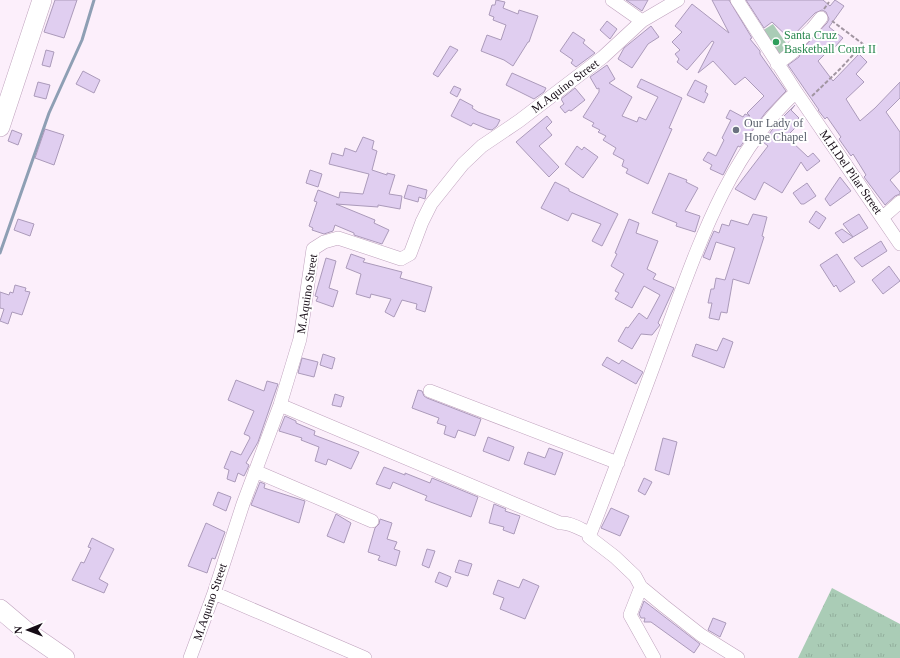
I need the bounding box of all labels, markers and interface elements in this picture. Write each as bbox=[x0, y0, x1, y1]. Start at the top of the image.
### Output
place label: Santa Cruz Basketball Court II bbox=[784, 28, 876, 56]
marker: Santa Cruz Basketball Court II bbox=[771, 37, 781, 47]
street label: M.Aquino Street bbox=[529, 56, 602, 116]
place label: Our Lady of Hope Chapel bbox=[744, 116, 808, 144]
marker: Our Lady of Hope Chapel bbox=[731, 125, 741, 135]
street label: M.H.Del Pilar Street bbox=[817, 127, 886, 217]
street label: M.Aquino Street bbox=[294, 252, 320, 335]
street label: M.Aquino Street bbox=[190, 561, 230, 642]
north arrow bbox=[8, 610, 48, 650]
text: N bbox=[12, 626, 24, 634]

